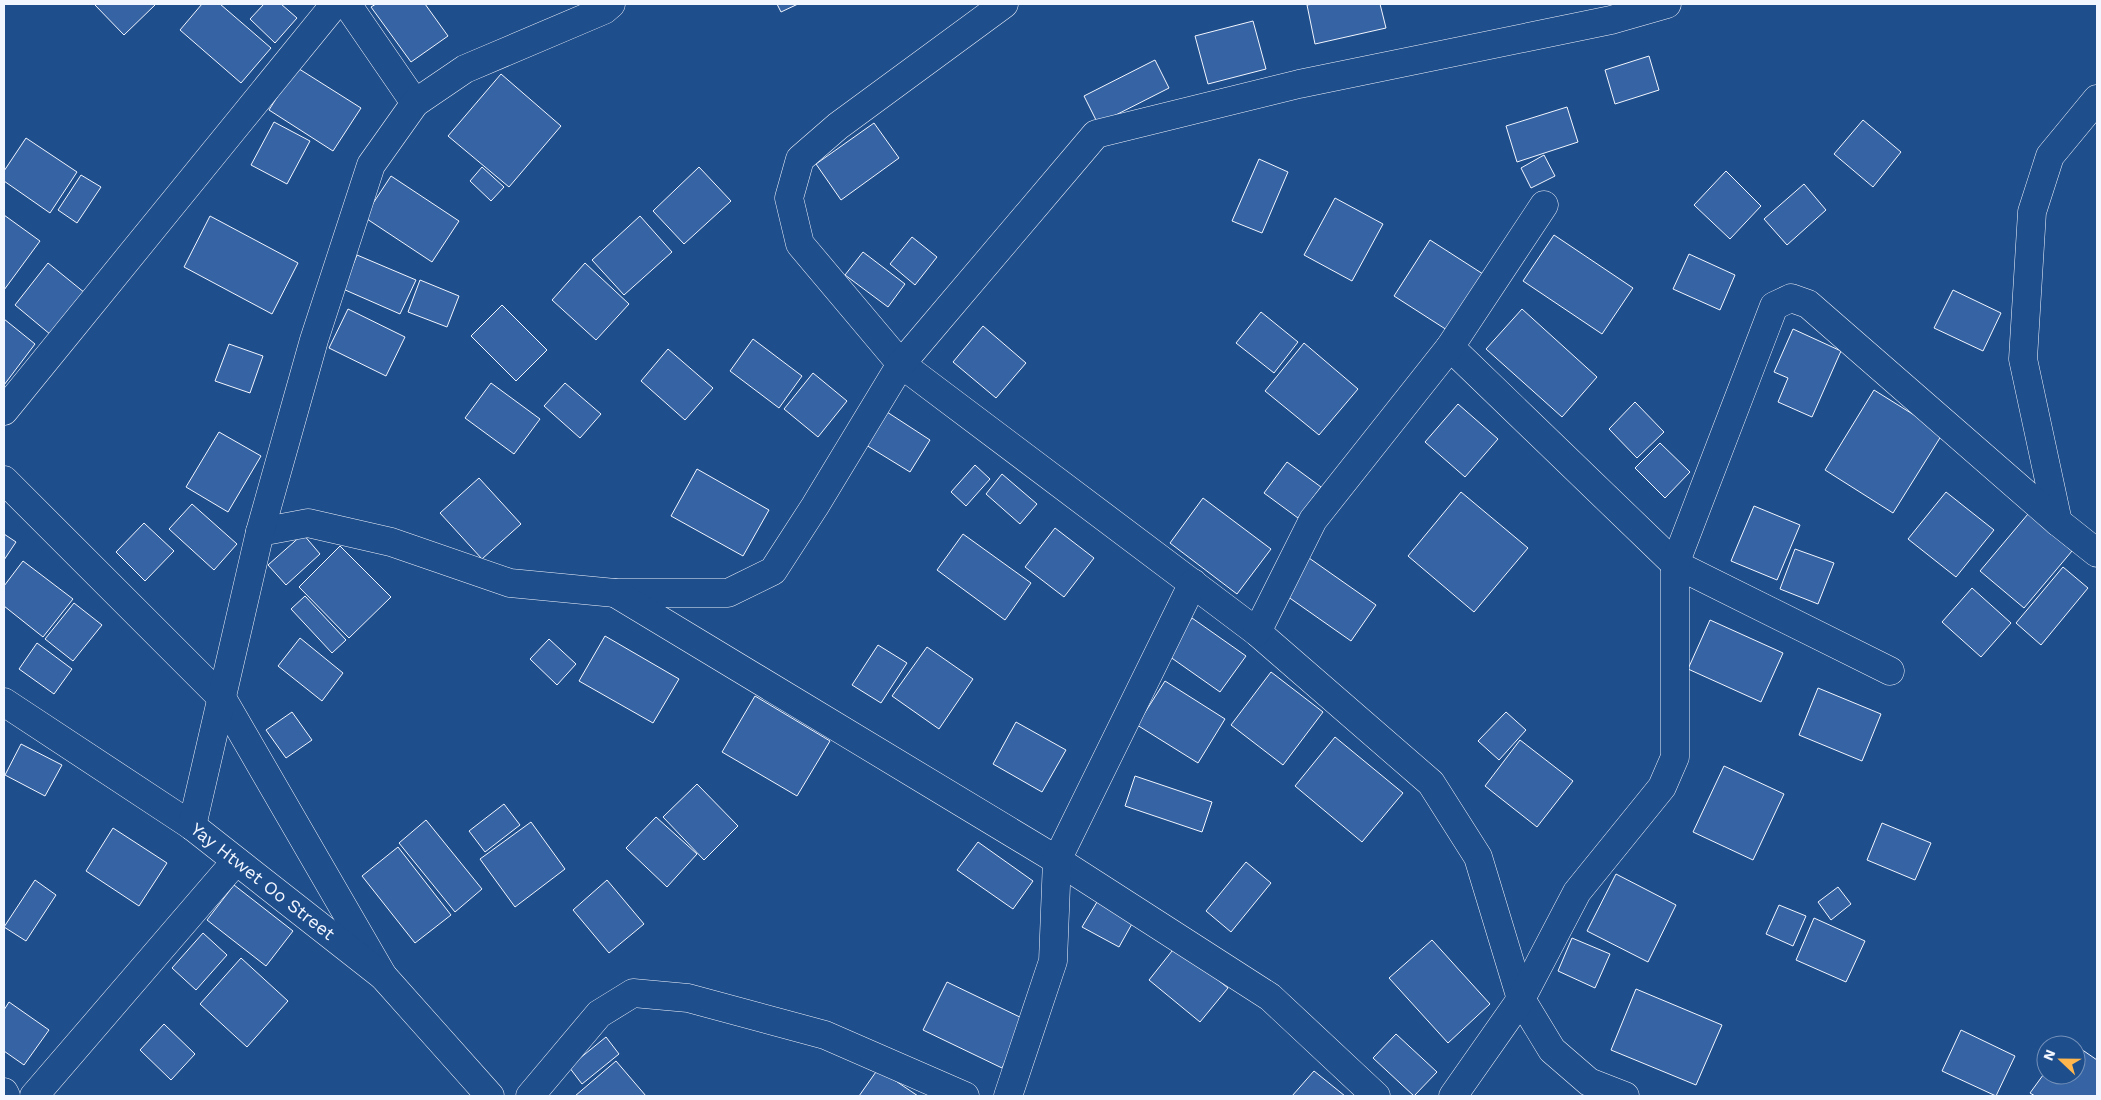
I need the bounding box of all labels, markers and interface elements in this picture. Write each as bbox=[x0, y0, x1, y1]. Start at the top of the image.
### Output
street label: Yay Htwet Oo Street bbox=[187, 818, 340, 944]
north arrow bbox=[2036, 1035, 2086, 1085]
text: N bbox=[2040, 1047, 2058, 1063]

